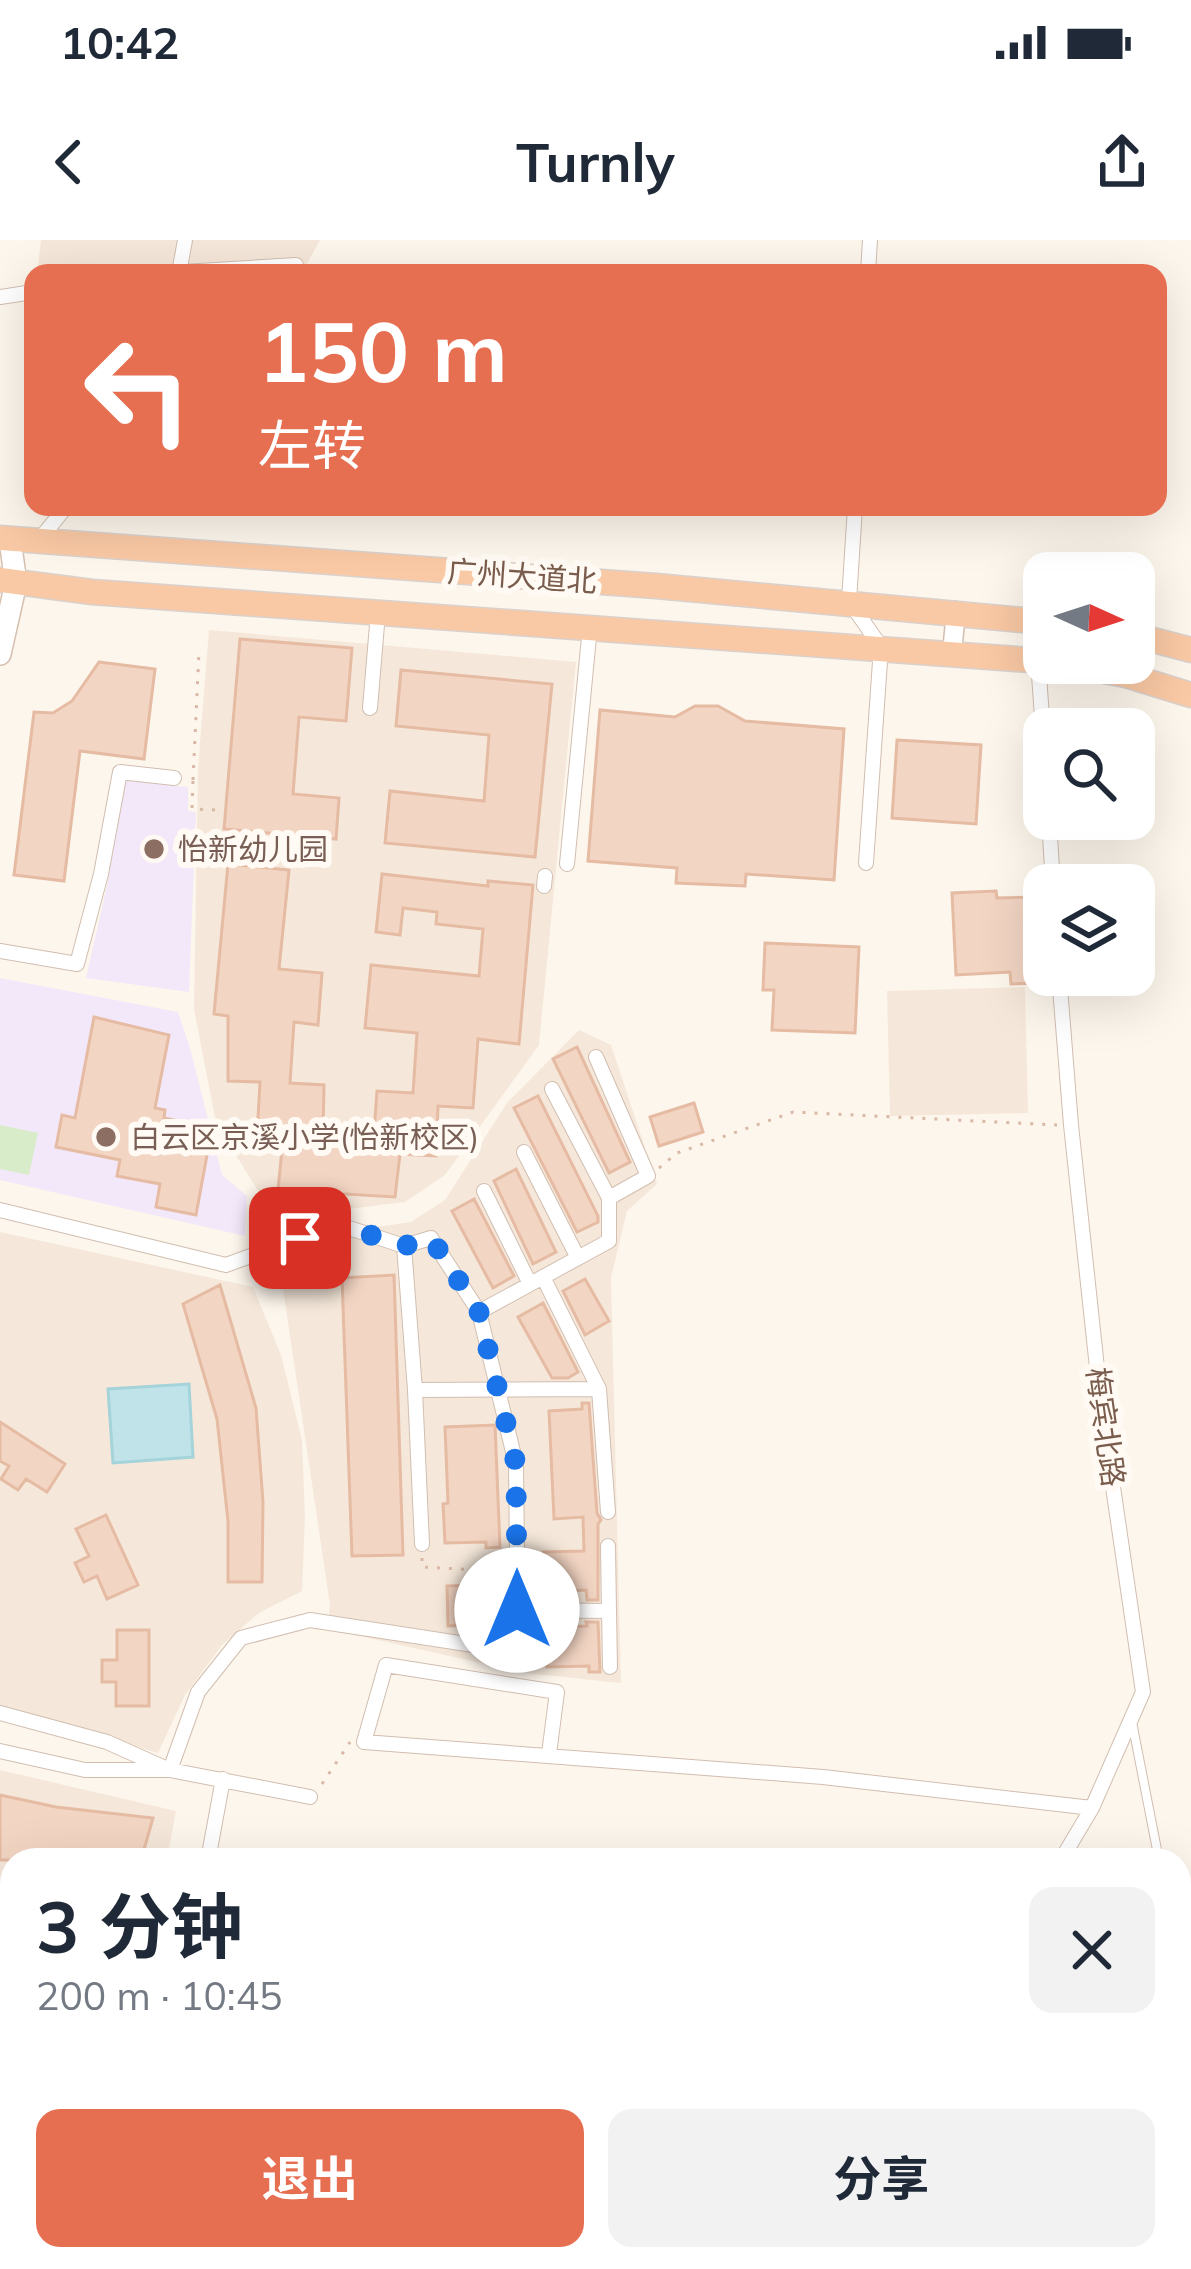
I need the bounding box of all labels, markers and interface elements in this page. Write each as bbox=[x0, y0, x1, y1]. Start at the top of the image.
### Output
text: 10:42 bbox=[60, 14, 179, 70]
text: Turnly bbox=[516, 128, 675, 196]
icon: back bbox=[36, 129, 102, 195]
icon: share bbox=[1089, 129, 1155, 195]
text: 150 m bbox=[258, 298, 508, 403]
icon: left bbox=[60, 312, 216, 468]
text: 左转 bbox=[258, 411, 366, 479]
street label: 广州大道北 bbox=[446, 552, 598, 600]
north arrow bbox=[1023, 552, 1155, 684]
map controls bbox=[1023, 552, 1155, 996]
button: search bbox=[1023, 708, 1155, 840]
place label: 怡新幼儿园 bbox=[178, 830, 328, 868]
marker: 怡新幼儿园 bbox=[141, 836, 167, 862]
button: layers bbox=[1023, 864, 1155, 996]
place label: 白云区京溪小学(怡新校区) bbox=[130, 1118, 479, 1156]
marker: 白云区京溪小学(怡新校区) bbox=[93, 1124, 119, 1150]
pin bbox=[249, 1187, 351, 1289]
icon: arrive bbox=[267, 1205, 333, 1271]
street label: 梅宾北路 bbox=[1079, 1365, 1133, 1489]
position arrow bbox=[454, 1547, 580, 1673]
text: 3 分钟 bbox=[36, 1881, 243, 1971]
button: close bbox=[1029, 1887, 1155, 2013]
text: 200 m · 10:45 bbox=[36, 1971, 282, 2020]
button: 退出 bbox=[36, 2109, 584, 2247]
button: 分享 bbox=[608, 2109, 1155, 2247]

